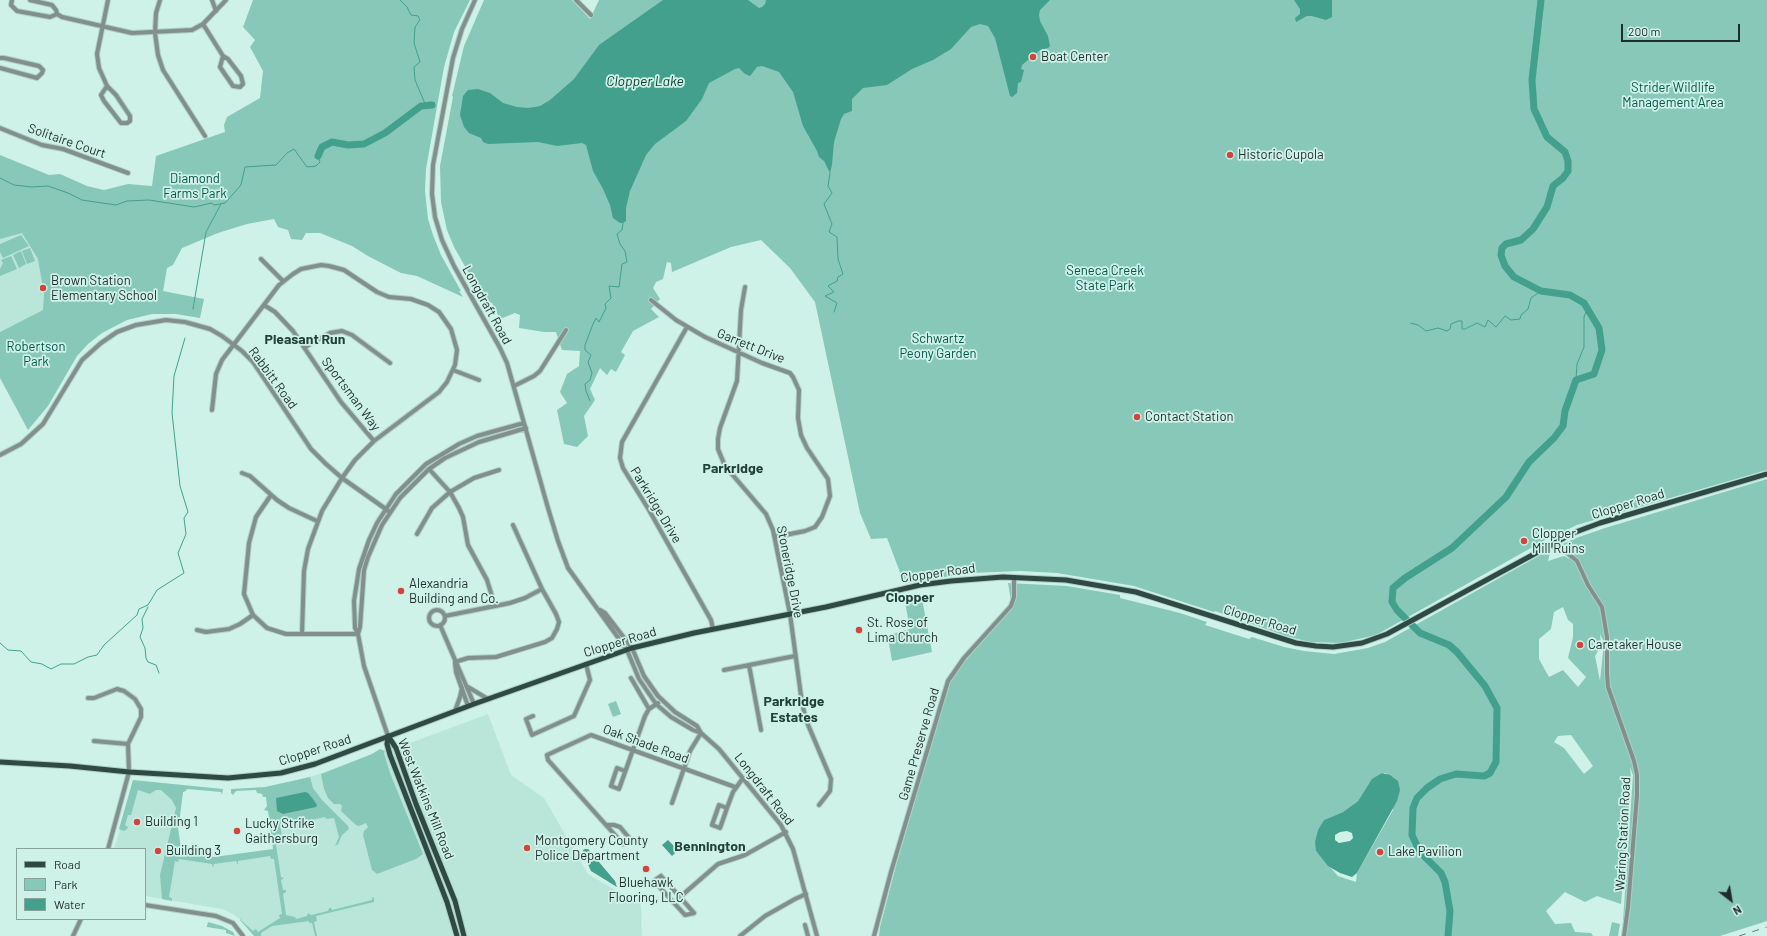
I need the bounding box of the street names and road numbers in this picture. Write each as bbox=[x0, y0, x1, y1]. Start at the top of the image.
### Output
street label: Solitaire Court bbox=[26, 120, 108, 162]
street label: Longdraft Road bbox=[459, 263, 515, 347]
street label: Garrett Drive bbox=[715, 325, 787, 367]
street label: Rabbitt Road bbox=[245, 344, 301, 412]
street label: Sportsman Way bbox=[318, 354, 384, 434]
street label: Parkridge Drive bbox=[627, 464, 685, 546]
street label: Clopper Road bbox=[1590, 486, 1666, 522]
street label: Stoneridge Drive bbox=[773, 525, 807, 619]
street label: Clopper Road bbox=[900, 560, 976, 586]
street label: Clopper Road bbox=[1222, 602, 1298, 638]
street label: Clopper Road bbox=[582, 624, 658, 660]
street label: Game Preserve Road bbox=[895, 686, 943, 802]
street label: Oak Shade Road bbox=[601, 721, 691, 767]
street label: Clopper Road bbox=[277, 731, 353, 769]
street label: West Watkins Mill Road bbox=[395, 736, 457, 862]
street label: Longdraft Road bbox=[731, 750, 797, 828]
street label: Waring Station Road bbox=[1612, 776, 1634, 892]

